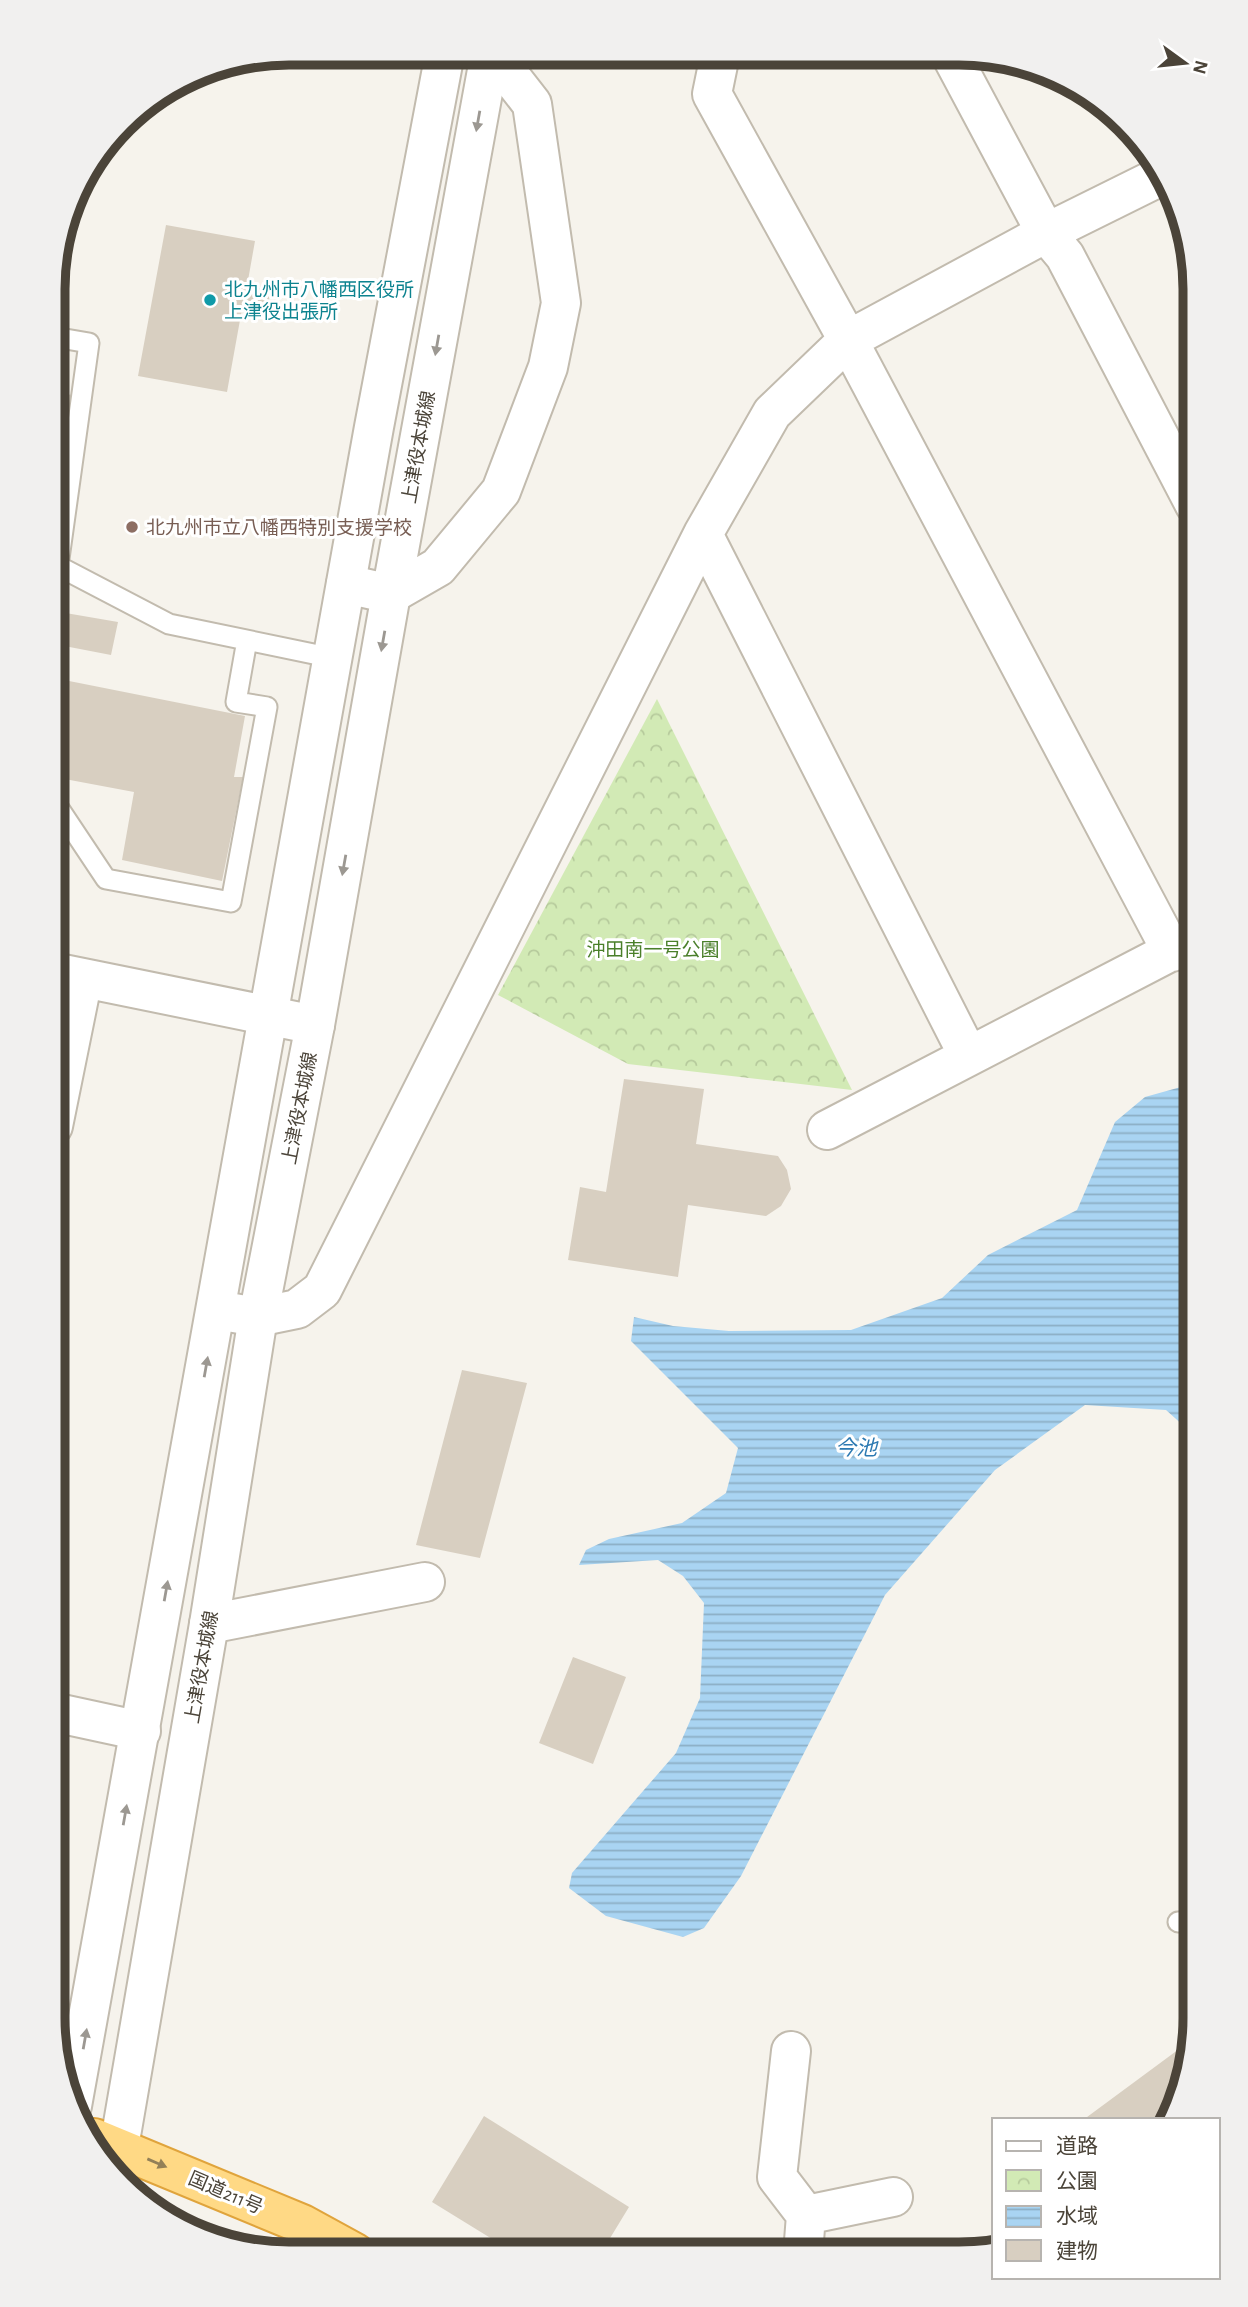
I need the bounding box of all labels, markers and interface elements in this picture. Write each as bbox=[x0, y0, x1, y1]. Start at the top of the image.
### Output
north arrow bbox=[1150, 28, 1220, 98]
text: N bbox=[1189, 58, 1211, 76]
one-way arrow bbox=[472, 110, 483, 132]
place label: 北九州市八幡西区役所 上津役出張所 bbox=[224, 279, 414, 322]
marker: 北九州市八幡西区役所 上津役出張所 bbox=[202, 292, 218, 308]
one-way arrow bbox=[431, 334, 442, 356]
street label: 上津役本城線 bbox=[399, 389, 439, 505]
place label: 北九州市立八幡西特別支援学校 bbox=[146, 517, 412, 538]
marker: 北九州市立八幡西特別支援学校 bbox=[124, 519, 140, 535]
one-way arrow bbox=[377, 630, 388, 652]
one-way arrow bbox=[338, 854, 349, 876]
park label: 沖田南一号公園 bbox=[586, 940, 720, 960]
street label: 上津役本城線 bbox=[279, 1050, 321, 1166]
one-way arrow bbox=[201, 1356, 212, 1378]
water label: 今池 bbox=[835, 1437, 879, 1459]
one-way arrow bbox=[161, 1580, 172, 1602]
street label: 上津役本城線 bbox=[182, 1609, 222, 1725]
one-way arrow bbox=[120, 1804, 131, 1826]
one-way arrow bbox=[80, 2028, 91, 2050]
legend bbox=[992, 2118, 1220, 2279]
text: 道路 bbox=[1056, 2135, 1098, 2157]
one-way arrow bbox=[147, 2158, 168, 2169]
street label: 国道211号 bbox=[185, 2168, 266, 2218]
text: 公園 bbox=[1056, 2171, 1098, 2192]
text: 水域 bbox=[1056, 2205, 1098, 2227]
text: 建物 bbox=[1056, 2240, 1098, 2262]

